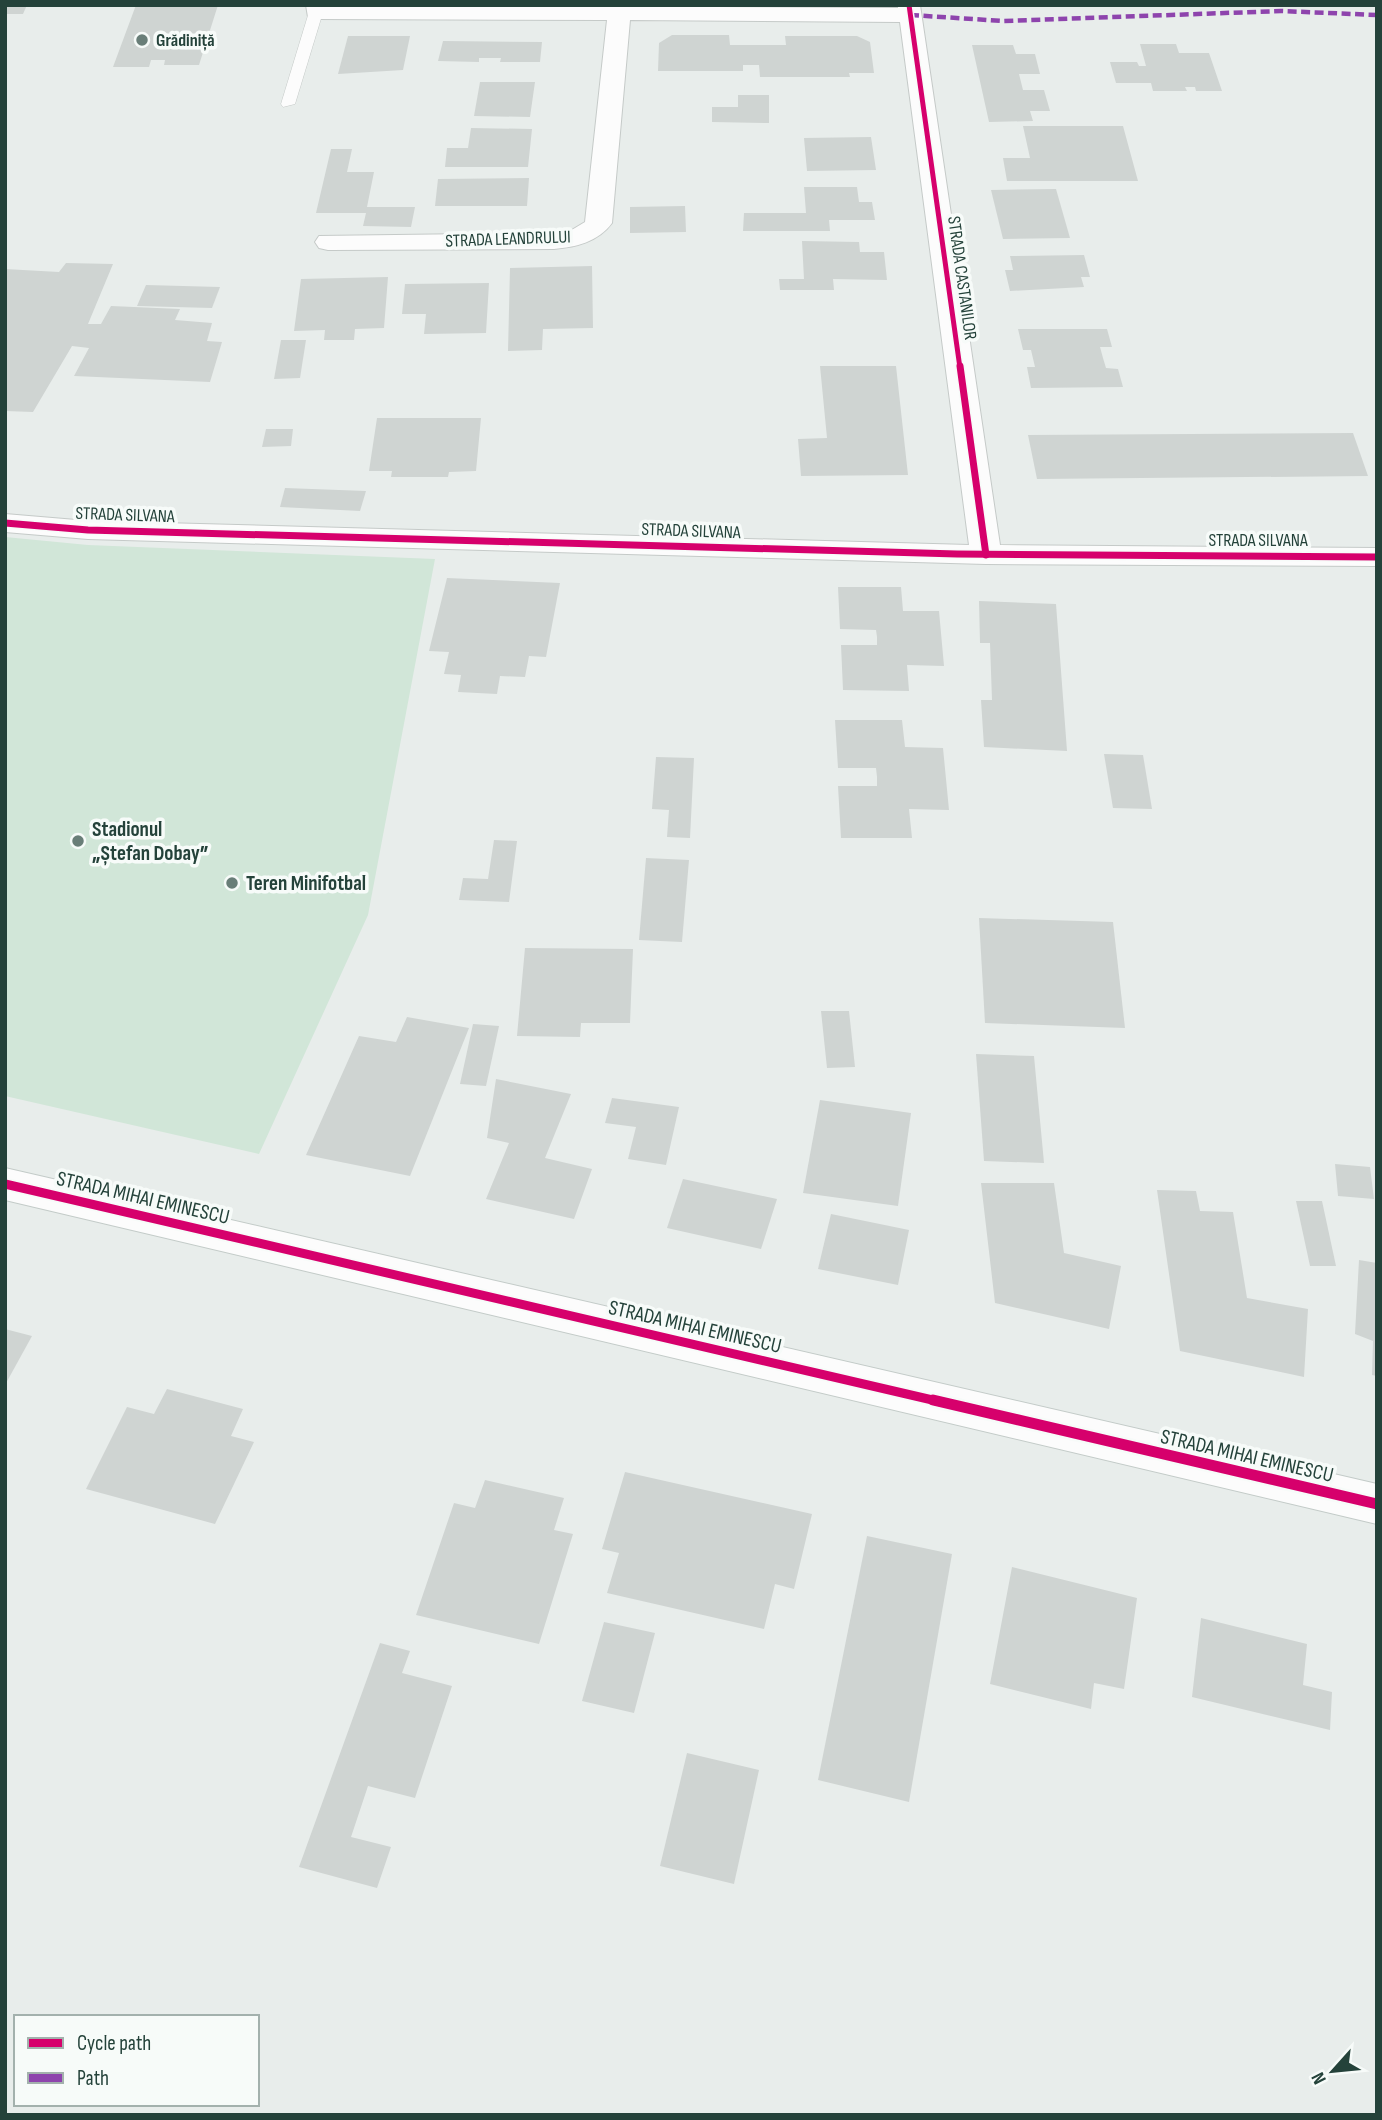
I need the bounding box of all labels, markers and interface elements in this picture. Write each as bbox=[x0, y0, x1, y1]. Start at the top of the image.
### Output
place label: Grădiniță bbox=[156, 30, 215, 51]
marker: Grădiniță bbox=[134, 32, 150, 48]
street label: STRADA CASTANILOR bbox=[943, 215, 981, 341]
street label: STRADA LEANDRULUI bbox=[445, 226, 571, 252]
street label: STRADA SILVANA bbox=[75, 503, 175, 527]
street label: STRADA SILVANA bbox=[641, 519, 741, 543]
street label: STRADA SILVANA bbox=[1208, 530, 1308, 551]
place label: Stadionul „Ștefan Dobay” bbox=[92, 817, 209, 866]
marker: Stadionul „Ștefan Dobay” bbox=[70, 833, 86, 849]
place label: Teren Minifotbal bbox=[246, 871, 366, 896]
marker: Teren Minifotbal bbox=[224, 875, 240, 891]
street label: STRADA MIHAI EMINESCU bbox=[54, 1166, 232, 1230]
street label: STRADA MIHAI EMINESCU bbox=[606, 1295, 784, 1359]
street label: STRADA MIHAI EMINESCU bbox=[1158, 1424, 1336, 1488]
legend bbox=[14, 2015, 259, 2106]
text: Cycle path bbox=[77, 2031, 151, 2056]
north arrow bbox=[1298, 2036, 1368, 2106]
text: Path bbox=[77, 2066, 109, 2091]
text: N bbox=[1307, 2068, 1332, 2088]

